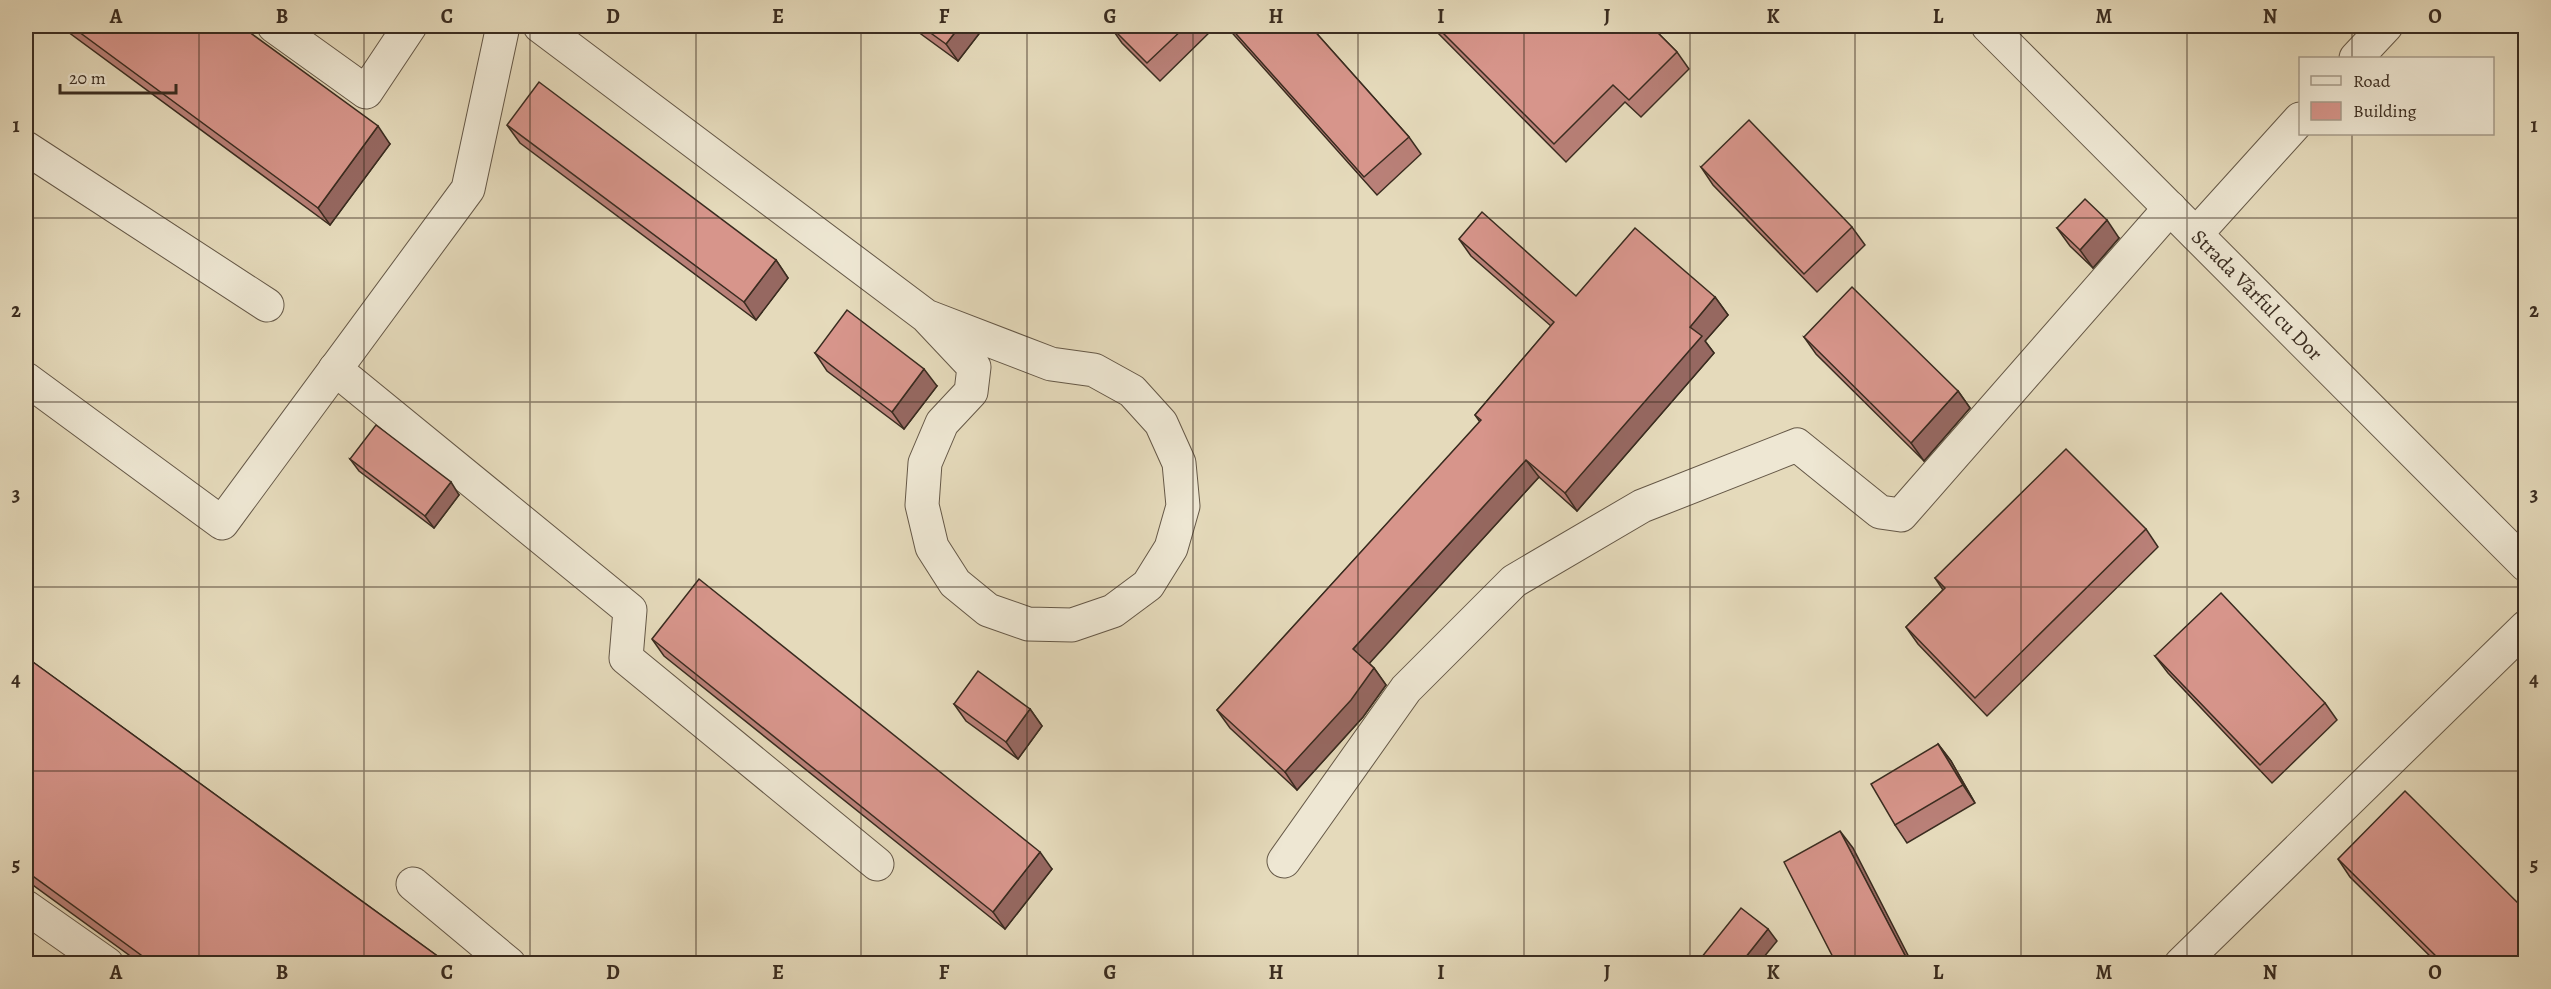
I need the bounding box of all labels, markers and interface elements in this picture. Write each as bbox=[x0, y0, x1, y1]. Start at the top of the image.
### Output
text: A bbox=[109, 3, 123, 30]
text: B bbox=[276, 3, 288, 30]
text: C bbox=[441, 3, 453, 30]
text: D bbox=[606, 3, 620, 30]
text: E bbox=[772, 3, 784, 30]
text: F bbox=[939, 3, 950, 30]
text: G bbox=[1103, 3, 1117, 30]
text: H bbox=[1269, 3, 1284, 30]
text: I bbox=[1437, 3, 1445, 30]
text: J bbox=[1604, 3, 1611, 30]
text: K bbox=[1766, 3, 1780, 30]
text: L bbox=[1933, 3, 1944, 30]
text: M bbox=[2096, 3, 2113, 30]
text: N bbox=[2263, 3, 2278, 30]
text: O bbox=[2428, 3, 2442, 30]
scale bar bbox=[60, 57, 176, 95]
legend bbox=[2299, 57, 2494, 135]
text: 20 m bbox=[69, 66, 106, 90]
text: Road bbox=[2353, 69, 2391, 93]
text: Building bbox=[2353, 99, 2417, 123]
text: 1 bbox=[12, 112, 20, 139]
text: 1 bbox=[2530, 112, 2538, 139]
street label: Strada Vârful cu Dor bbox=[2185, 223, 2329, 367]
text: 2 bbox=[11, 297, 21, 324]
text: 2 bbox=[2529, 297, 2539, 324]
text: 3 bbox=[12, 481, 20, 508]
text: 3 bbox=[2530, 481, 2538, 508]
text: 4 bbox=[11, 666, 21, 693]
text: 4 bbox=[2529, 666, 2539, 693]
text: 5 bbox=[12, 851, 20, 878]
text: 5 bbox=[2530, 851, 2538, 878]
text: A bbox=[109, 959, 123, 986]
text: B bbox=[276, 959, 288, 986]
text: C bbox=[441, 959, 453, 986]
text: D bbox=[606, 959, 620, 986]
text: E bbox=[772, 959, 784, 986]
text: F bbox=[939, 959, 950, 986]
text: G bbox=[1103, 959, 1117, 986]
text: H bbox=[1269, 959, 1284, 986]
text: I bbox=[1437, 959, 1445, 986]
text: J bbox=[1604, 959, 1611, 986]
text: K bbox=[1766, 959, 1780, 986]
text: L bbox=[1933, 959, 1944, 986]
text: M bbox=[2096, 959, 2113, 986]
text: N bbox=[2263, 959, 2278, 986]
text: O bbox=[2428, 959, 2442, 986]

